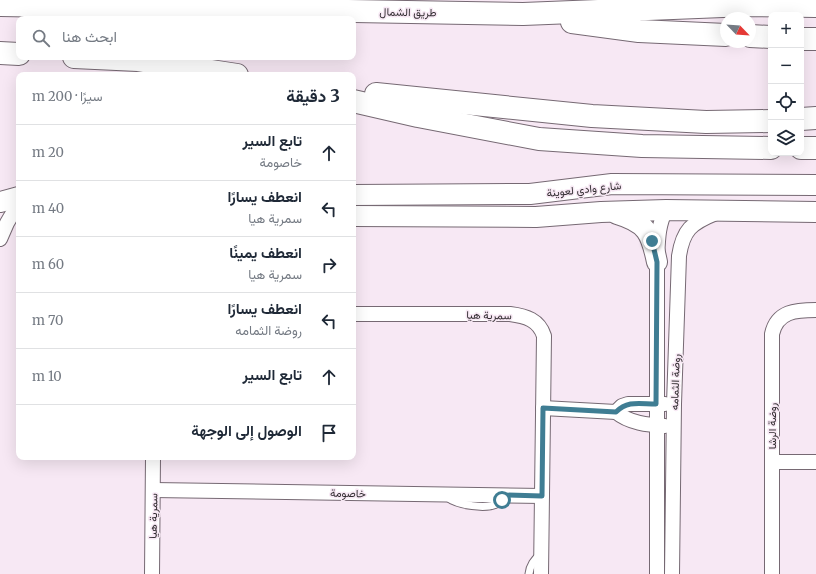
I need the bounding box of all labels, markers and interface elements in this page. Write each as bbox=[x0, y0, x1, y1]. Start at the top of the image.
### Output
street label: طريق الشمال bbox=[379, 5, 437, 19]
north arrow bbox=[720, 12, 756, 48]
map controls bbox=[768, 12, 804, 156]
button: + bbox=[768, 12, 804, 48]
search box bbox=[16, 16, 356, 60]
icon: search bbox=[30, 27, 52, 49]
text: ابحث هنا bbox=[62, 27, 117, 46]
button: − bbox=[768, 48, 804, 84]
button: locate bbox=[768, 84, 804, 120]
text: 3 دقيقة bbox=[286, 85, 340, 107]
text: سيرًا · 200 m bbox=[32, 88, 103, 105]
button: layers bbox=[768, 120, 804, 156]
text: تابع السير bbox=[243, 131, 302, 150]
icon: ahead bbox=[318, 142, 340, 164]
text: 20 m bbox=[32, 144, 64, 161]
text: خاصومة bbox=[260, 154, 302, 171]
street label: شارع وادي لعوينة bbox=[546, 178, 623, 203]
text: انعطف يسارًا bbox=[227, 187, 302, 206]
icon: left bbox=[318, 198, 340, 220]
text: 40 m bbox=[32, 200, 64, 217]
text: سمرية هيا bbox=[248, 210, 302, 227]
route end bbox=[643, 232, 661, 250]
text: انعطف يمينًا bbox=[229, 243, 302, 262]
icon: right bbox=[318, 254, 340, 276]
text: 60 m bbox=[32, 256, 64, 273]
text: سمرية هيا bbox=[248, 266, 302, 283]
text: انعطف يسارًا bbox=[227, 299, 302, 318]
street label: سمرية هيا bbox=[466, 308, 512, 322]
icon: left bbox=[318, 310, 340, 332]
text: 70 m bbox=[32, 312, 63, 329]
text: روضة الثمامه bbox=[235, 322, 302, 339]
street label: روضة الثمامه bbox=[667, 353, 683, 410]
text: تابع السير bbox=[243, 365, 302, 384]
icon: ahead bbox=[318, 366, 340, 388]
text: 10 m bbox=[32, 368, 62, 385]
street label: روضة الرشا bbox=[765, 402, 779, 449]
text: الوصول إلى الوجهة bbox=[191, 421, 302, 440]
icon: arrive bbox=[318, 422, 340, 444]
street label: خاصومة bbox=[330, 486, 366, 500]
route start bbox=[493, 491, 511, 509]
street label: سمرية هيا bbox=[146, 493, 160, 539]

